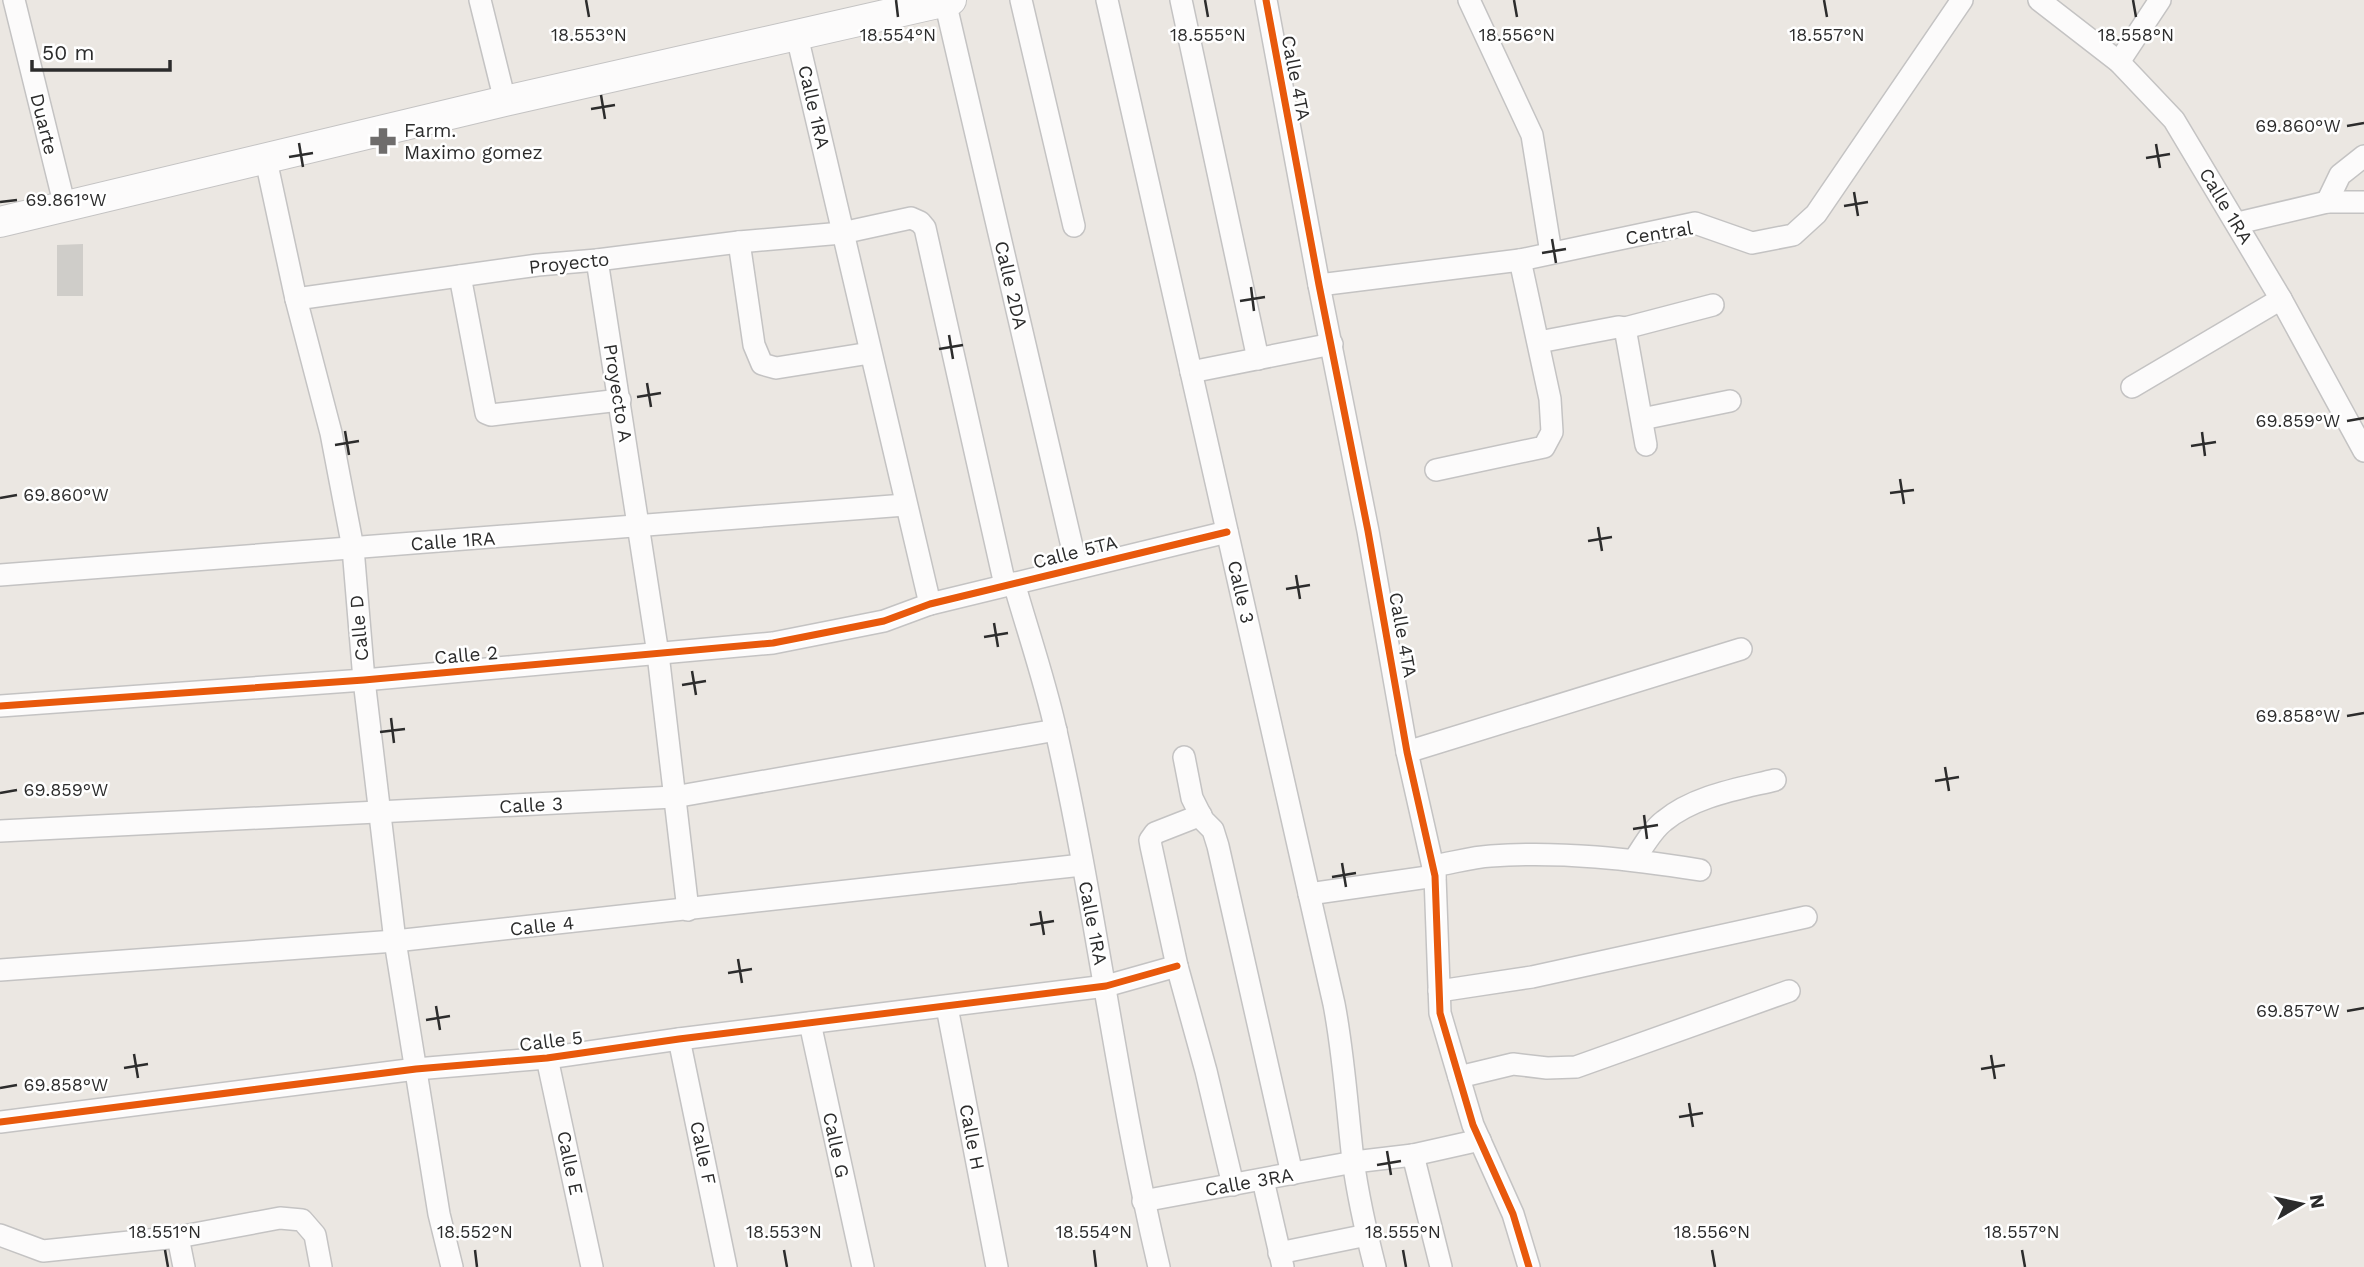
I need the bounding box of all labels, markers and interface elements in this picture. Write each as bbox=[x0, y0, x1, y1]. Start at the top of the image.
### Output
text: 18.553°N bbox=[551, 24, 627, 45]
text: 18.554°N bbox=[860, 24, 936, 45]
text: 18.555°N bbox=[1170, 24, 1246, 45]
text: 18.556°N bbox=[1479, 24, 1555, 45]
text: 18.557°N bbox=[1789, 24, 1865, 45]
text: 18.558°N bbox=[2098, 24, 2174, 45]
scale bar bbox=[32, 28, 170, 72]
street label: Calle 4TA bbox=[1276, 33, 1316, 123]
text: 50 m bbox=[42, 40, 94, 65]
street label: Calle 1RA bbox=[793, 63, 835, 151]
street label: Duarte bbox=[25, 91, 63, 157]
text: 69.860°W bbox=[2255, 115, 2341, 136]
place label: Farm. Maximo gomez bbox=[404, 119, 543, 164]
pharmacy icon: Farm. Maximo gomez bbox=[368, 126, 398, 156]
street label: Calle 1RA bbox=[2194, 164, 2258, 249]
text: 69.861°W bbox=[25, 189, 107, 210]
street label: Central bbox=[1624, 216, 1694, 250]
street label: Calle 2DA bbox=[990, 239, 1032, 332]
street label: Proyecto bbox=[528, 247, 610, 279]
street label: Proyecto A bbox=[599, 342, 637, 444]
text: 69.859°W bbox=[2256, 410, 2340, 431]
text: 69.860°W bbox=[23, 484, 109, 505]
street label: Calle 1RA bbox=[410, 527, 497, 555]
street label: Calle 5TA bbox=[1030, 530, 1120, 574]
street label: Calle 3 bbox=[1223, 558, 1259, 626]
street label: Calle 4TA bbox=[1384, 590, 1422, 680]
street label: Calle D bbox=[345, 594, 373, 662]
street label: Calle 2 bbox=[433, 641, 499, 669]
text: 69.858°W bbox=[2256, 705, 2340, 726]
text: 69.859°W bbox=[24, 779, 108, 800]
street label: Calle 3 bbox=[498, 792, 564, 818]
street label: Calle 1RA bbox=[1074, 879, 1112, 967]
street label: Calle 4 bbox=[509, 911, 575, 941]
text: 69.857°W bbox=[2256, 1000, 2340, 1021]
street label: Calle 5 bbox=[518, 1026, 584, 1056]
text: 69.858°W bbox=[24, 1074, 108, 1095]
street label: Calle H bbox=[954, 1102, 990, 1172]
street label: Calle G bbox=[818, 1110, 854, 1180]
street label: Calle F bbox=[685, 1119, 721, 1187]
street label: Calle E bbox=[552, 1129, 588, 1197]
street label: Calle 3RA bbox=[1203, 1163, 1295, 1201]
north arrow bbox=[2266, 1169, 2336, 1239]
text: N bbox=[2305, 1193, 2330, 1210]
text: 18.551°N bbox=[129, 1221, 201, 1242]
text: 18.552°N bbox=[437, 1221, 513, 1242]
text: 18.553°N bbox=[746, 1221, 822, 1242]
text: 18.554°N bbox=[1056, 1221, 1132, 1242]
text: 18.555°N bbox=[1365, 1221, 1441, 1242]
text: 18.556°N bbox=[1674, 1221, 1750, 1242]
text: 18.557°N bbox=[1984, 1221, 2060, 1242]

